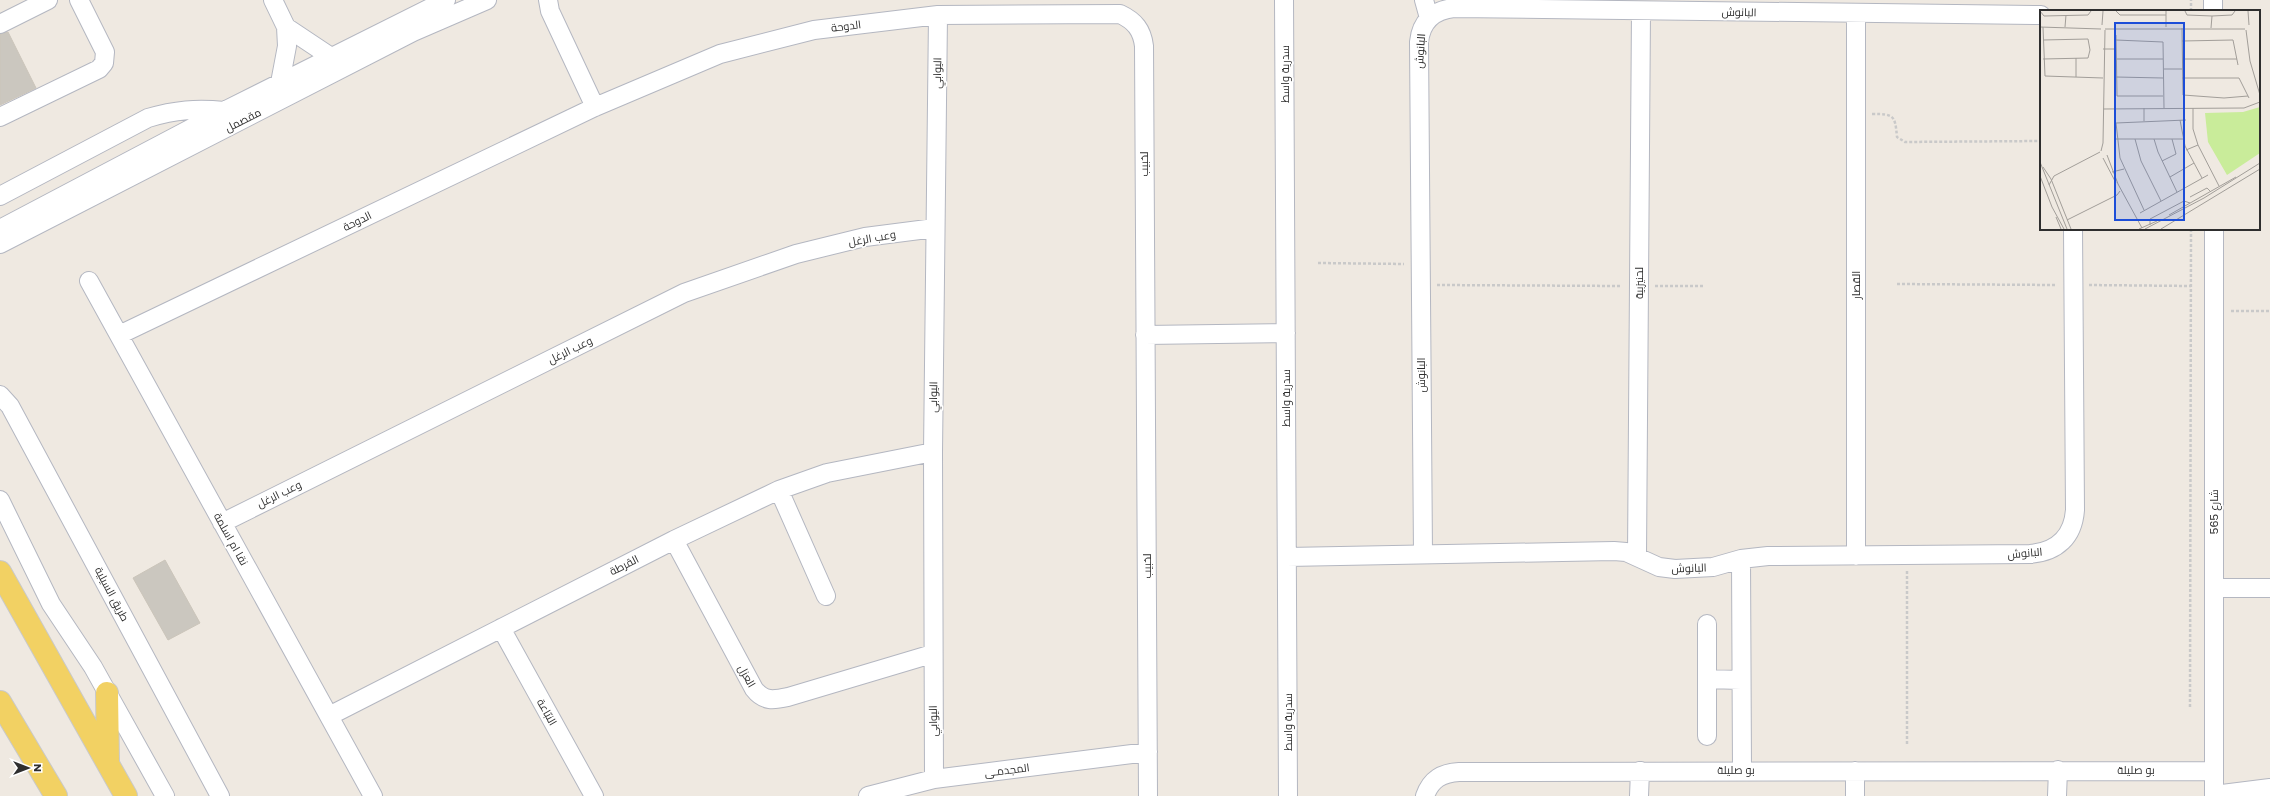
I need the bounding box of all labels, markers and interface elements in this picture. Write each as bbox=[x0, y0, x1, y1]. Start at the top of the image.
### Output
street label: البانوش bbox=[1721, 4, 1757, 20]
inset map bbox=[2040, 10, 2260, 230]
street label: الدوحة bbox=[830, 16, 862, 36]
street label: البانوش bbox=[1411, 33, 1429, 69]
street label: سدرية واسط bbox=[1277, 45, 1293, 103]
street label: اليوابي bbox=[929, 57, 946, 89]
street label: مقصمل bbox=[222, 104, 264, 136]
street label: لخبيب bbox=[1136, 151, 1152, 177]
street label: الدوحة bbox=[340, 207, 374, 235]
street label: وعب الرغل bbox=[847, 226, 897, 250]
street label: لحنيزبية bbox=[1631, 267, 1647, 299]
street label: القصار bbox=[1848, 271, 1864, 300]
street label: وعب الرغل bbox=[545, 332, 595, 368]
street label: البانوش bbox=[1413, 357, 1429, 393]
street label: سدرية واسط bbox=[1278, 369, 1294, 427]
street label: اليوابي bbox=[925, 381, 942, 413]
street label: وعب الرغل bbox=[254, 476, 304, 512]
street label: شارع 565 bbox=[2206, 489, 2222, 535]
street label: نقا ام اسلمة bbox=[210, 510, 252, 568]
street label: البانوش bbox=[2007, 544, 2043, 562]
street label: القرطة bbox=[607, 551, 641, 579]
street label: لخبيب bbox=[1139, 553, 1155, 579]
street label: البانوش bbox=[1671, 559, 1707, 577]
street label: طريق السيلية bbox=[91, 564, 133, 624]
street label: العزل bbox=[734, 662, 760, 690]
street label: سدرية واسط bbox=[1280, 693, 1296, 751]
street label: النبّاعة bbox=[533, 696, 561, 728]
street label: اليوابي bbox=[925, 705, 942, 737]
north arrow bbox=[8, 748, 48, 788]
street label: المجدمـى bbox=[983, 759, 1031, 781]
street label: بو صليلة bbox=[1717, 762, 1755, 778]
street label: بو صليلة bbox=[2117, 762, 2155, 778]
text: N bbox=[30, 764, 46, 772]

